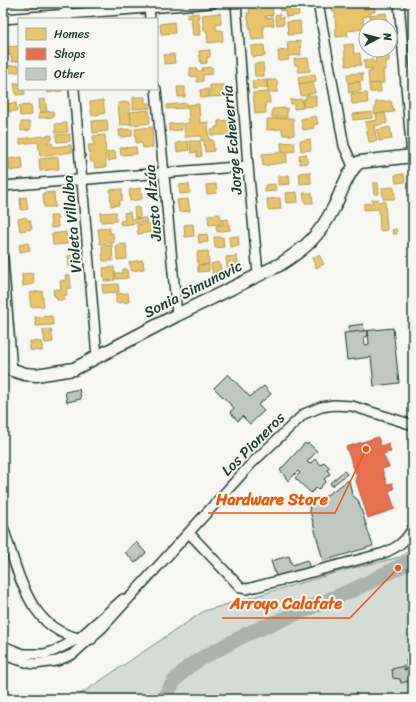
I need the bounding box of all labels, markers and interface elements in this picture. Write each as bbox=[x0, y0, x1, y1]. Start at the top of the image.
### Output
legend bbox=[18, 18, 158, 90]
north arrow bbox=[358, 18, 398, 58]
text: Homes bbox=[54, 23, 90, 45]
text: N bbox=[377, 31, 397, 42]
text: Shops bbox=[54, 43, 85, 65]
text: Other bbox=[54, 63, 85, 85]
street label: Jorge Echeverría bbox=[214, 84, 250, 197]
street label: Justo Alzúa bbox=[137, 163, 169, 243]
street label: Violeta Villalba bbox=[55, 173, 89, 274]
street label: Sonia Simunovic bbox=[139, 253, 247, 325]
street label: Los Pioneros bbox=[215, 406, 291, 482]
callout: Hardware Store bbox=[208, 485, 335, 513]
text: Hardware Store bbox=[215, 485, 329, 514]
text: Arroyo Calafate bbox=[229, 589, 342, 618]
callout: Arroyo Calafate bbox=[222, 590, 350, 618]

